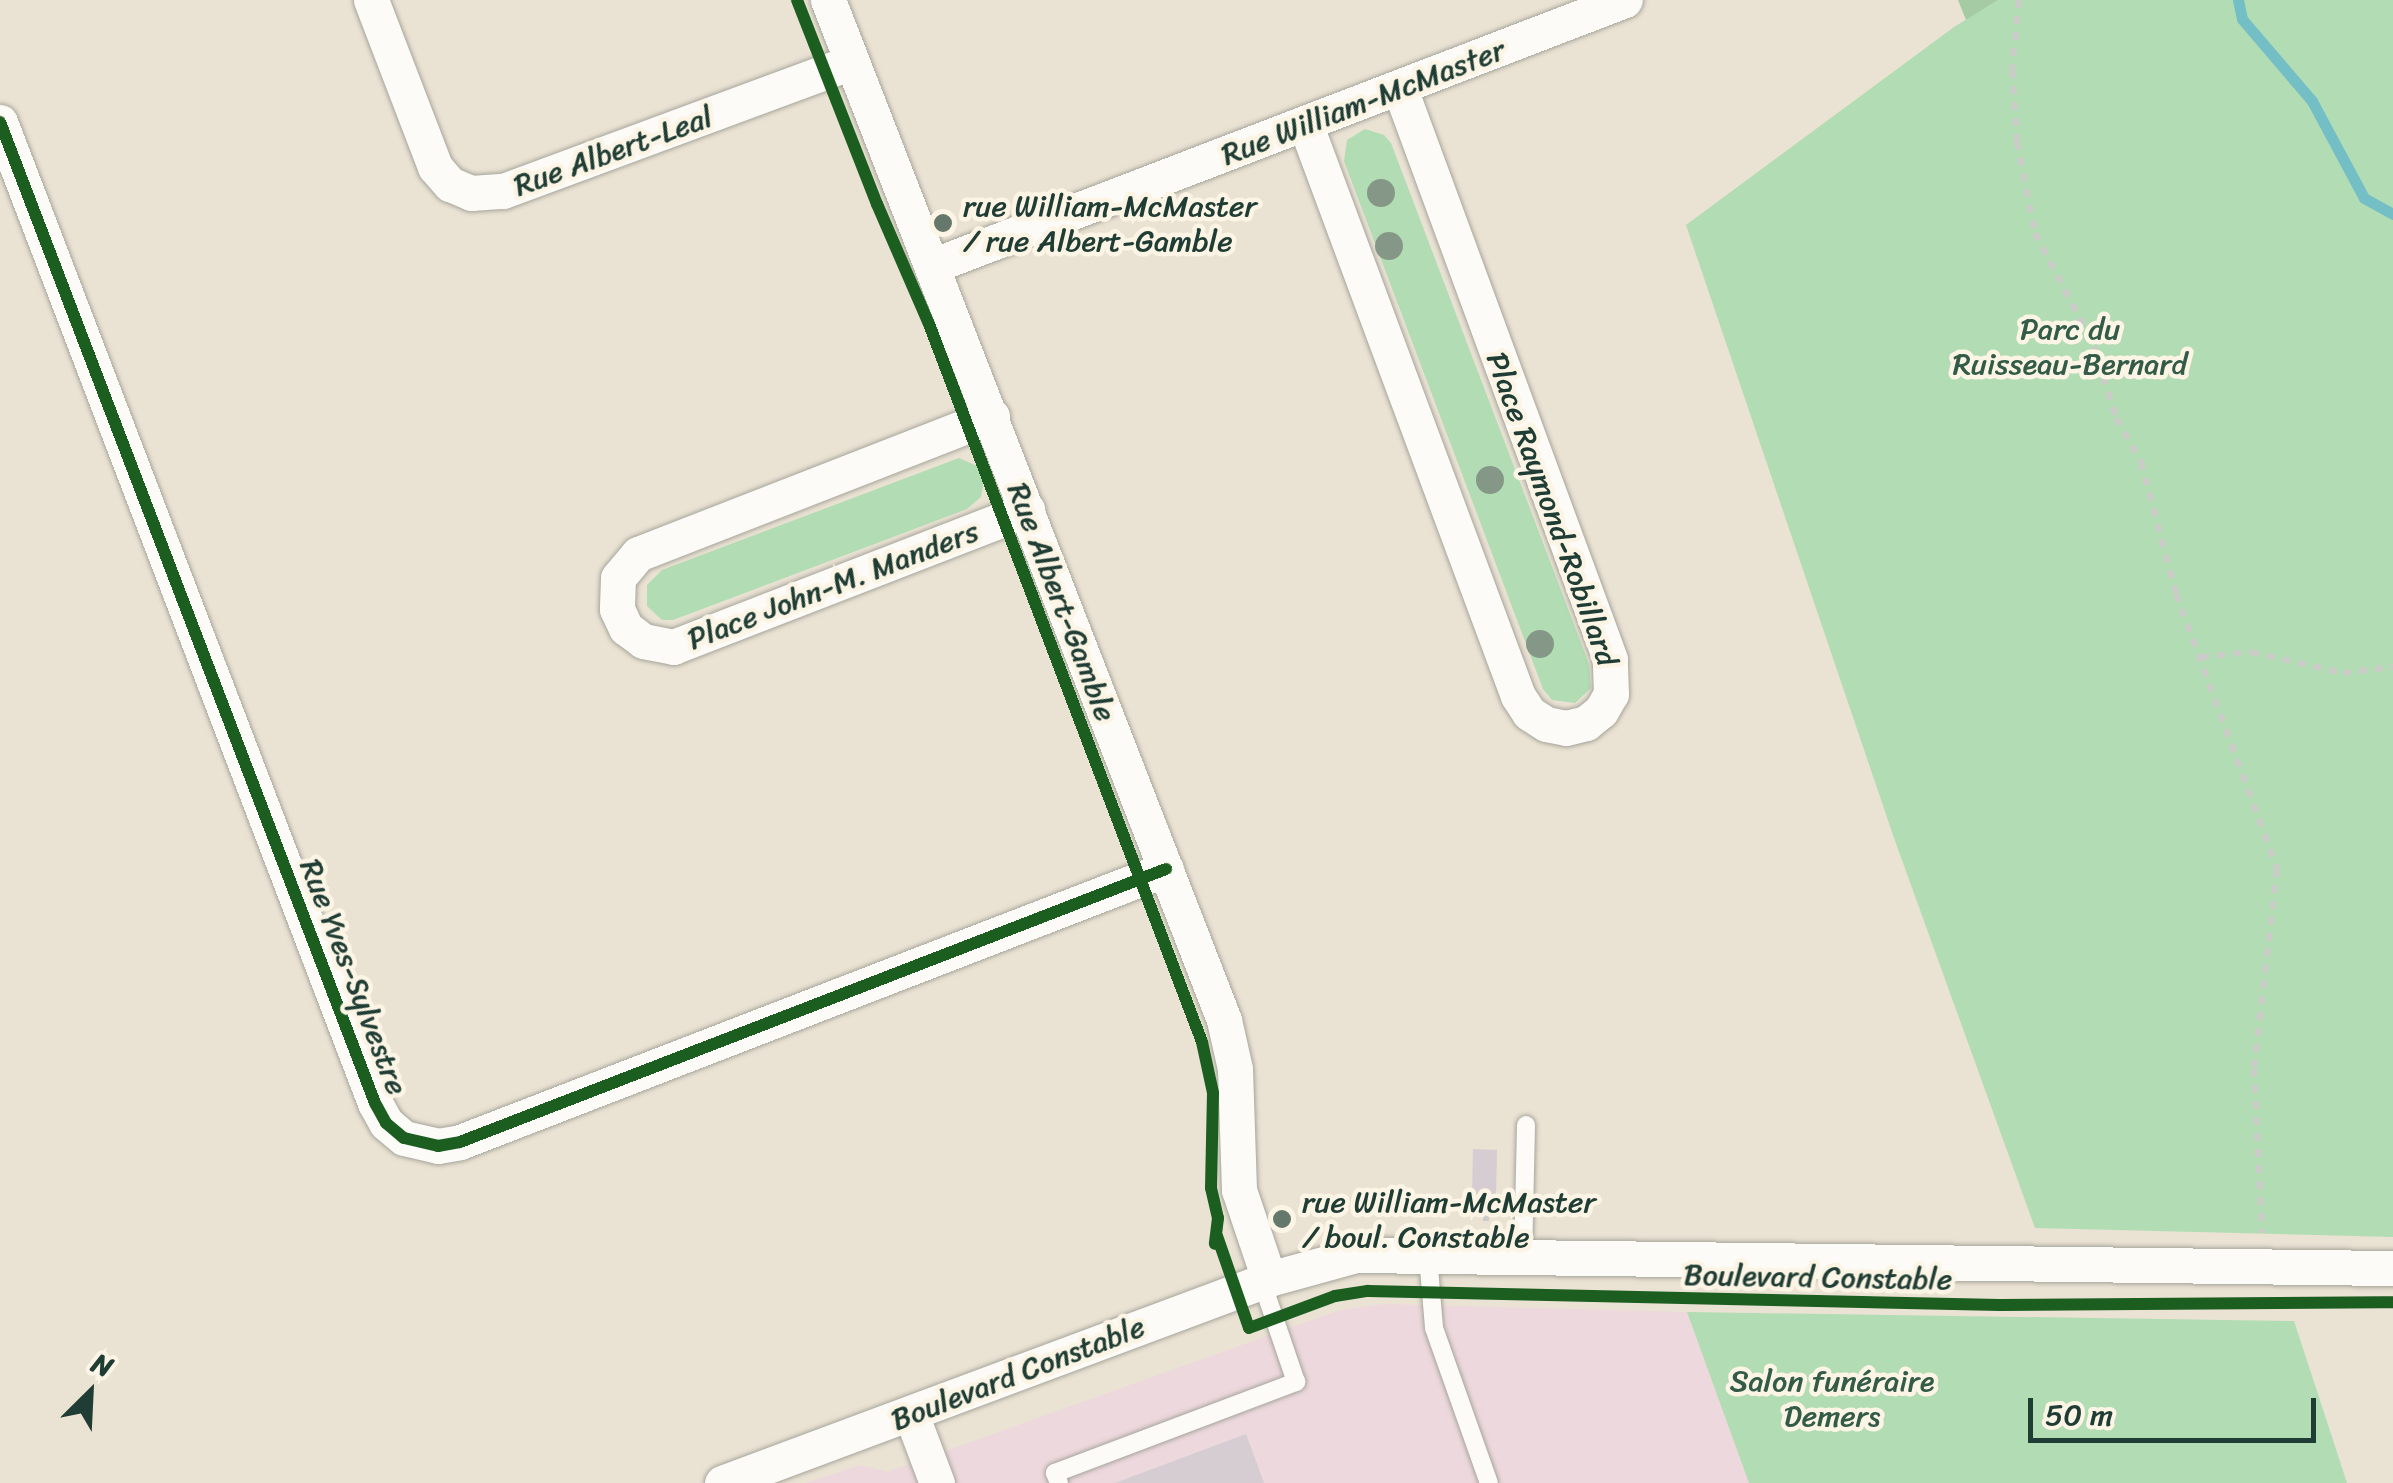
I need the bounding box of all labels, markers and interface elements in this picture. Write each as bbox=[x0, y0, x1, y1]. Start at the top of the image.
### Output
street label: Rue William-McMaster bbox=[1216, 31, 1510, 173]
street label: Rue Albert-Leal bbox=[508, 98, 718, 204]
place label: rue William-McMaster / rue Albert-Gamble bbox=[963, 188, 1257, 258]
marker: rue William-McMaster / rue Albert-Gamble bbox=[932, 212, 954, 234]
park label: Parc du Ruisseau-Bernard bbox=[1953, 311, 2187, 382]
street label: Place Raymond-Robillard bbox=[1479, 347, 1625, 671]
street label: Rue Albert-Gamble bbox=[1000, 478, 1124, 726]
street label: Place John-M. Manders bbox=[682, 513, 984, 657]
street label: Rue Yves-Sylvestre bbox=[292, 852, 416, 1102]
place label: rue William-McMaster / boul. Constable bbox=[1302, 1184, 1596, 1254]
marker: rue William-McMaster / boul. Constable bbox=[1271, 1208, 1293, 1230]
street label: Boulevard Constable bbox=[1683, 1257, 1953, 1297]
street label: Boulevard Constable bbox=[886, 1308, 1150, 1438]
text: N bbox=[84, 1339, 121, 1391]
north arrow bbox=[40, 1343, 140, 1443]
park label: Salon funéraire Demers bbox=[1729, 1363, 1935, 1434]
scale bar bbox=[2033, 1378, 2320, 1440]
text: 50 m bbox=[2045, 1388, 2113, 1442]

